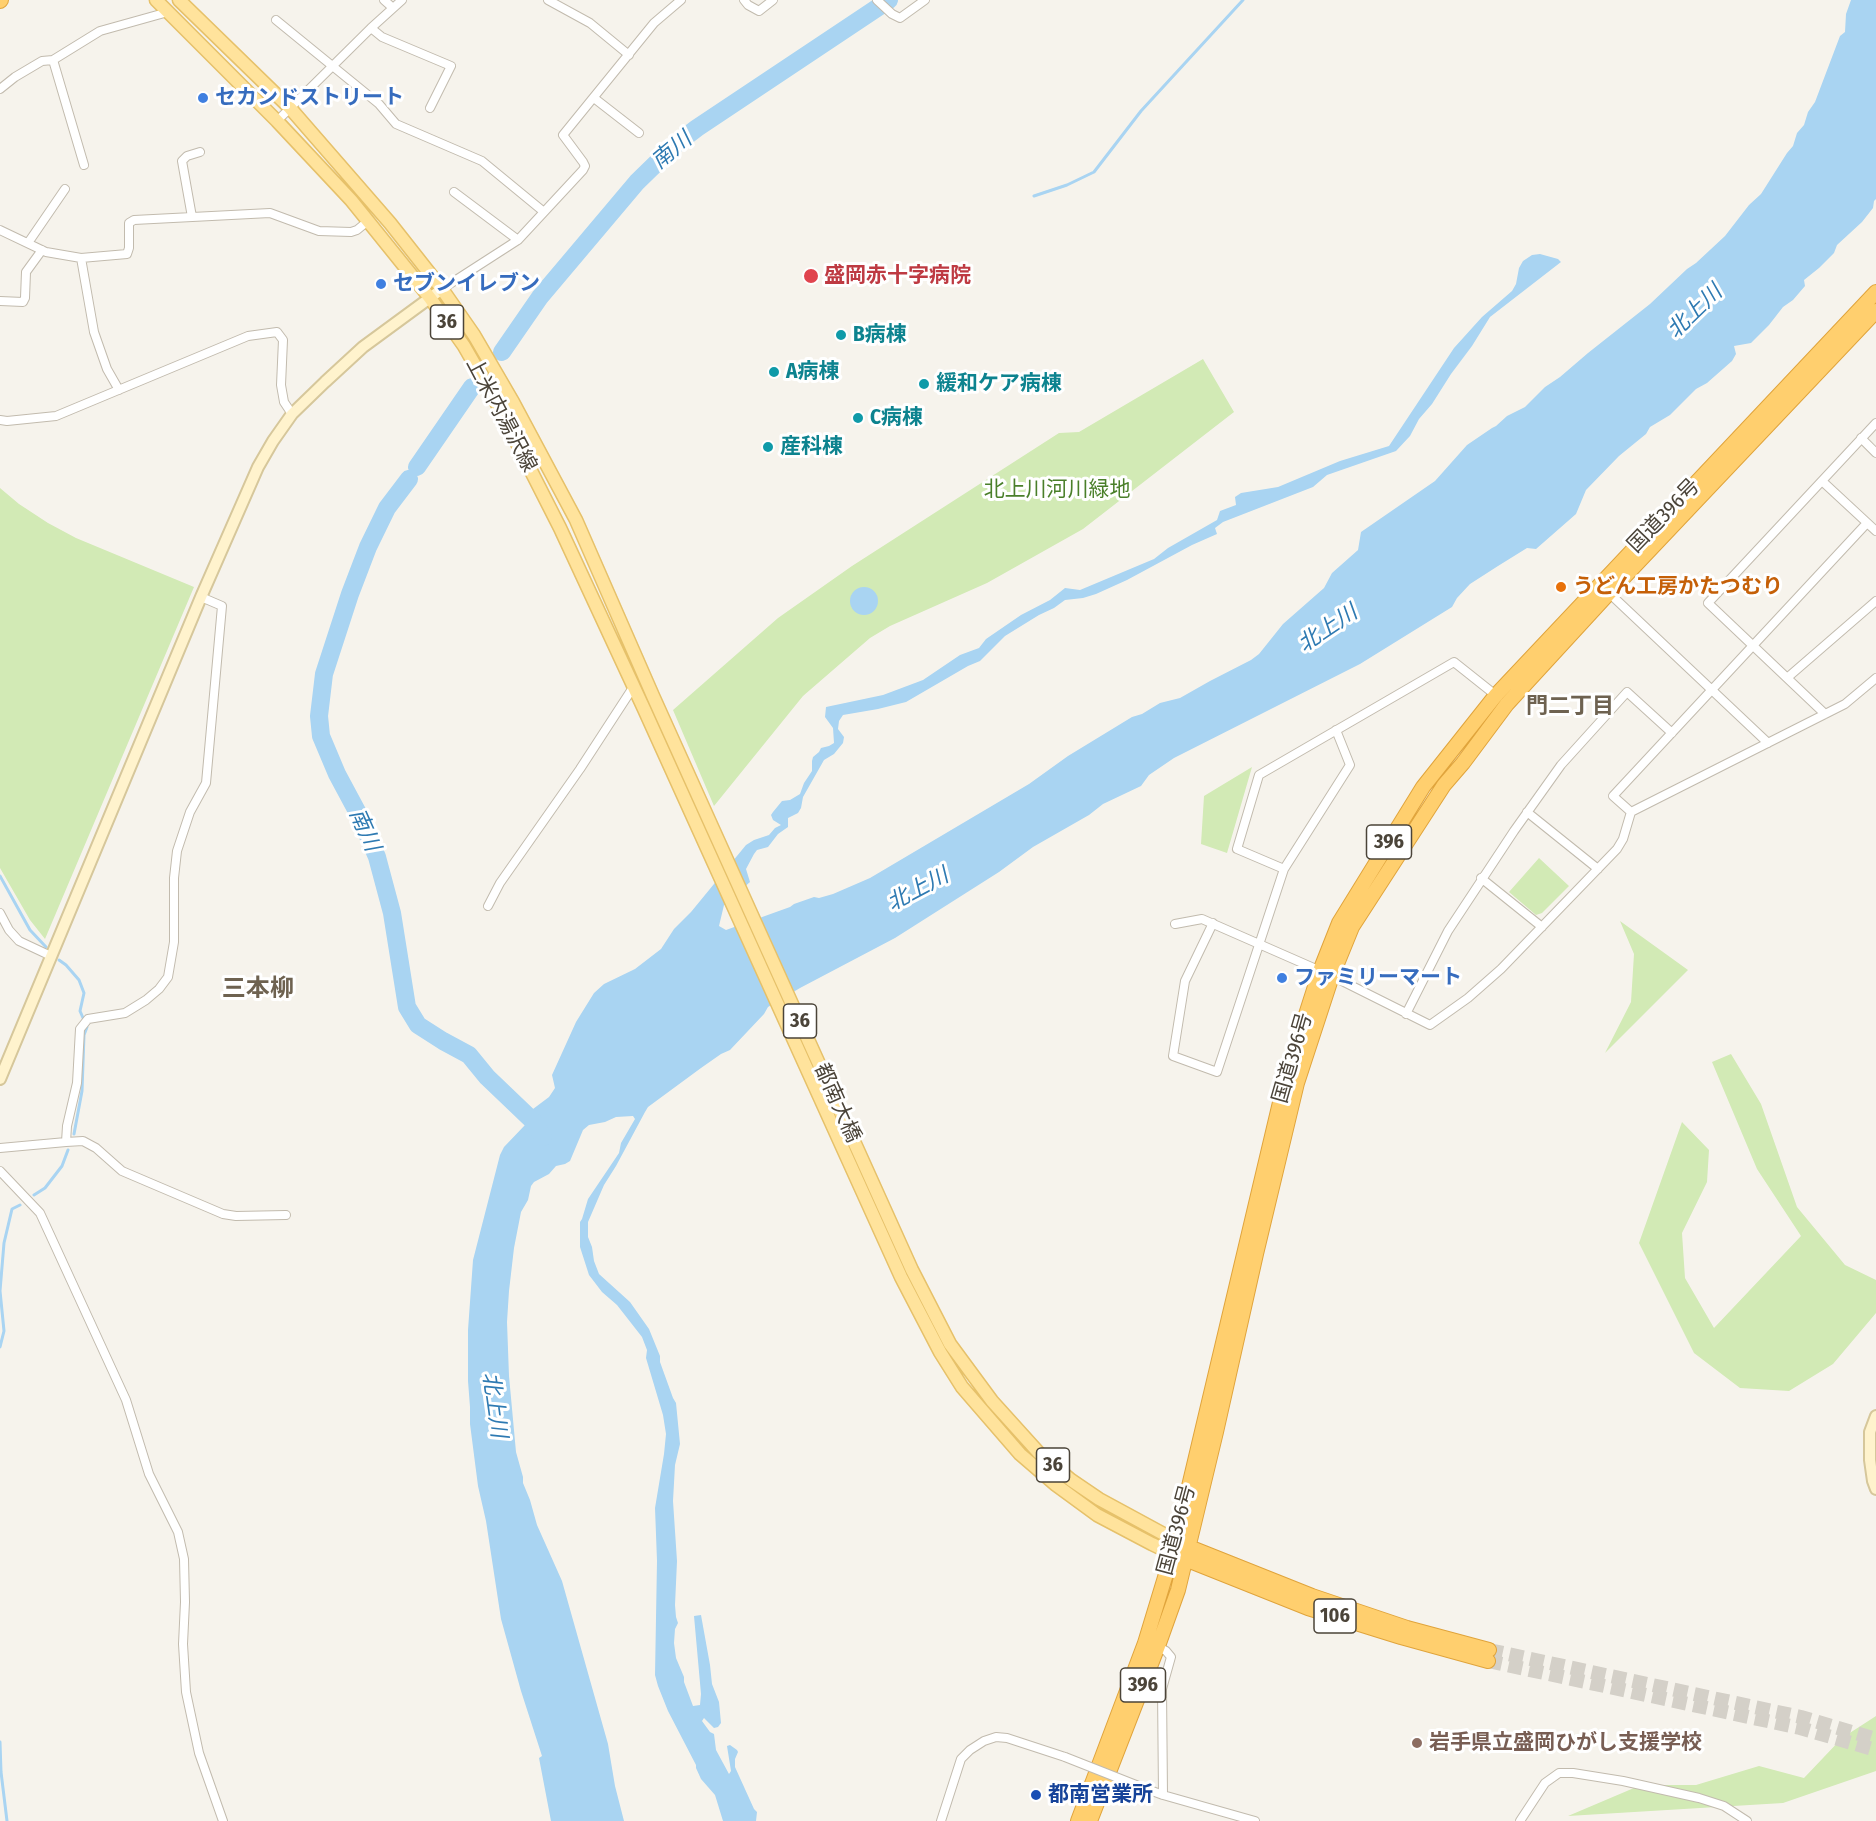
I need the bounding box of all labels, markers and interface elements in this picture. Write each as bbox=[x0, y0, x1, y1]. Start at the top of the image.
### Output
place label: セカンドストリート bbox=[215, 85, 404, 111]
marker: セカンドストリート bbox=[196, 91, 210, 105]
water label: 南川 bbox=[647, 127, 697, 175]
place label: 盛岡赤十字病院 bbox=[824, 263, 971, 289]
marker: 盛岡赤十字病院 bbox=[802, 267, 820, 285]
place label: セブンイレブン bbox=[393, 271, 540, 297]
marker: セブンイレブン bbox=[374, 277, 388, 291]
water label: 北上川 bbox=[1662, 280, 1728, 344]
road number: 36 bbox=[430, 305, 464, 339]
place label: B病棟 bbox=[853, 322, 907, 348]
marker: B病棟 bbox=[834, 328, 848, 342]
street label: 上米内湯沢線 bbox=[460, 353, 542, 477]
place label: A病棟 bbox=[786, 359, 839, 385]
marker: A病棟 bbox=[767, 365, 781, 379]
place label: 緩和ケア病棟 bbox=[936, 371, 1062, 397]
marker: 緩和ケア病棟 bbox=[917, 377, 931, 391]
place label: C病棟 bbox=[870, 405, 923, 431]
marker: C病棟 bbox=[851, 411, 865, 425]
place label: 産科棟 bbox=[780, 434, 843, 460]
marker: 産科棟 bbox=[761, 440, 775, 454]
street label: 国道396号 bbox=[1623, 474, 1705, 558]
park label: 北上川河川緑地 bbox=[984, 477, 1130, 503]
place label: うどん工房かたつむり bbox=[1573, 574, 1783, 600]
marker: うどん工房かたつむり bbox=[1554, 580, 1568, 594]
water label: 北上川 bbox=[1293, 600, 1363, 658]
district label: 門二丁目 bbox=[1526, 694, 1614, 720]
water label: 南川 bbox=[343, 805, 385, 855]
road number: 396 bbox=[1366, 825, 1412, 859]
water label: 北上川 bbox=[883, 863, 953, 917]
place label: ファミリーマート bbox=[1294, 965, 1462, 991]
marker: ファミリーマート bbox=[1275, 971, 1289, 985]
district label: 三本柳 bbox=[222, 975, 294, 1003]
road number: 36 bbox=[784, 1004, 816, 1038]
street label: 国道396号 bbox=[1268, 1010, 1318, 1106]
street label: 都南大橋 bbox=[808, 1060, 866, 1146]
water label: 北上川 bbox=[476, 1370, 512, 1440]
road number: 36 bbox=[1036, 1448, 1070, 1482]
street label: 国道396号 bbox=[1153, 1482, 1201, 1578]
road number: 106 bbox=[1314, 1599, 1356, 1633]
road number: 396 bbox=[1120, 1668, 1166, 1702]
place label: 岩手県立盛岡ひがし支援学校 bbox=[1429, 1730, 1702, 1756]
marker: 岩手県立盛岡ひがし支援学校 bbox=[1410, 1736, 1424, 1750]
place label: 都南営業所 bbox=[1048, 1782, 1153, 1808]
marker: 都南営業所 bbox=[1029, 1788, 1043, 1802]

